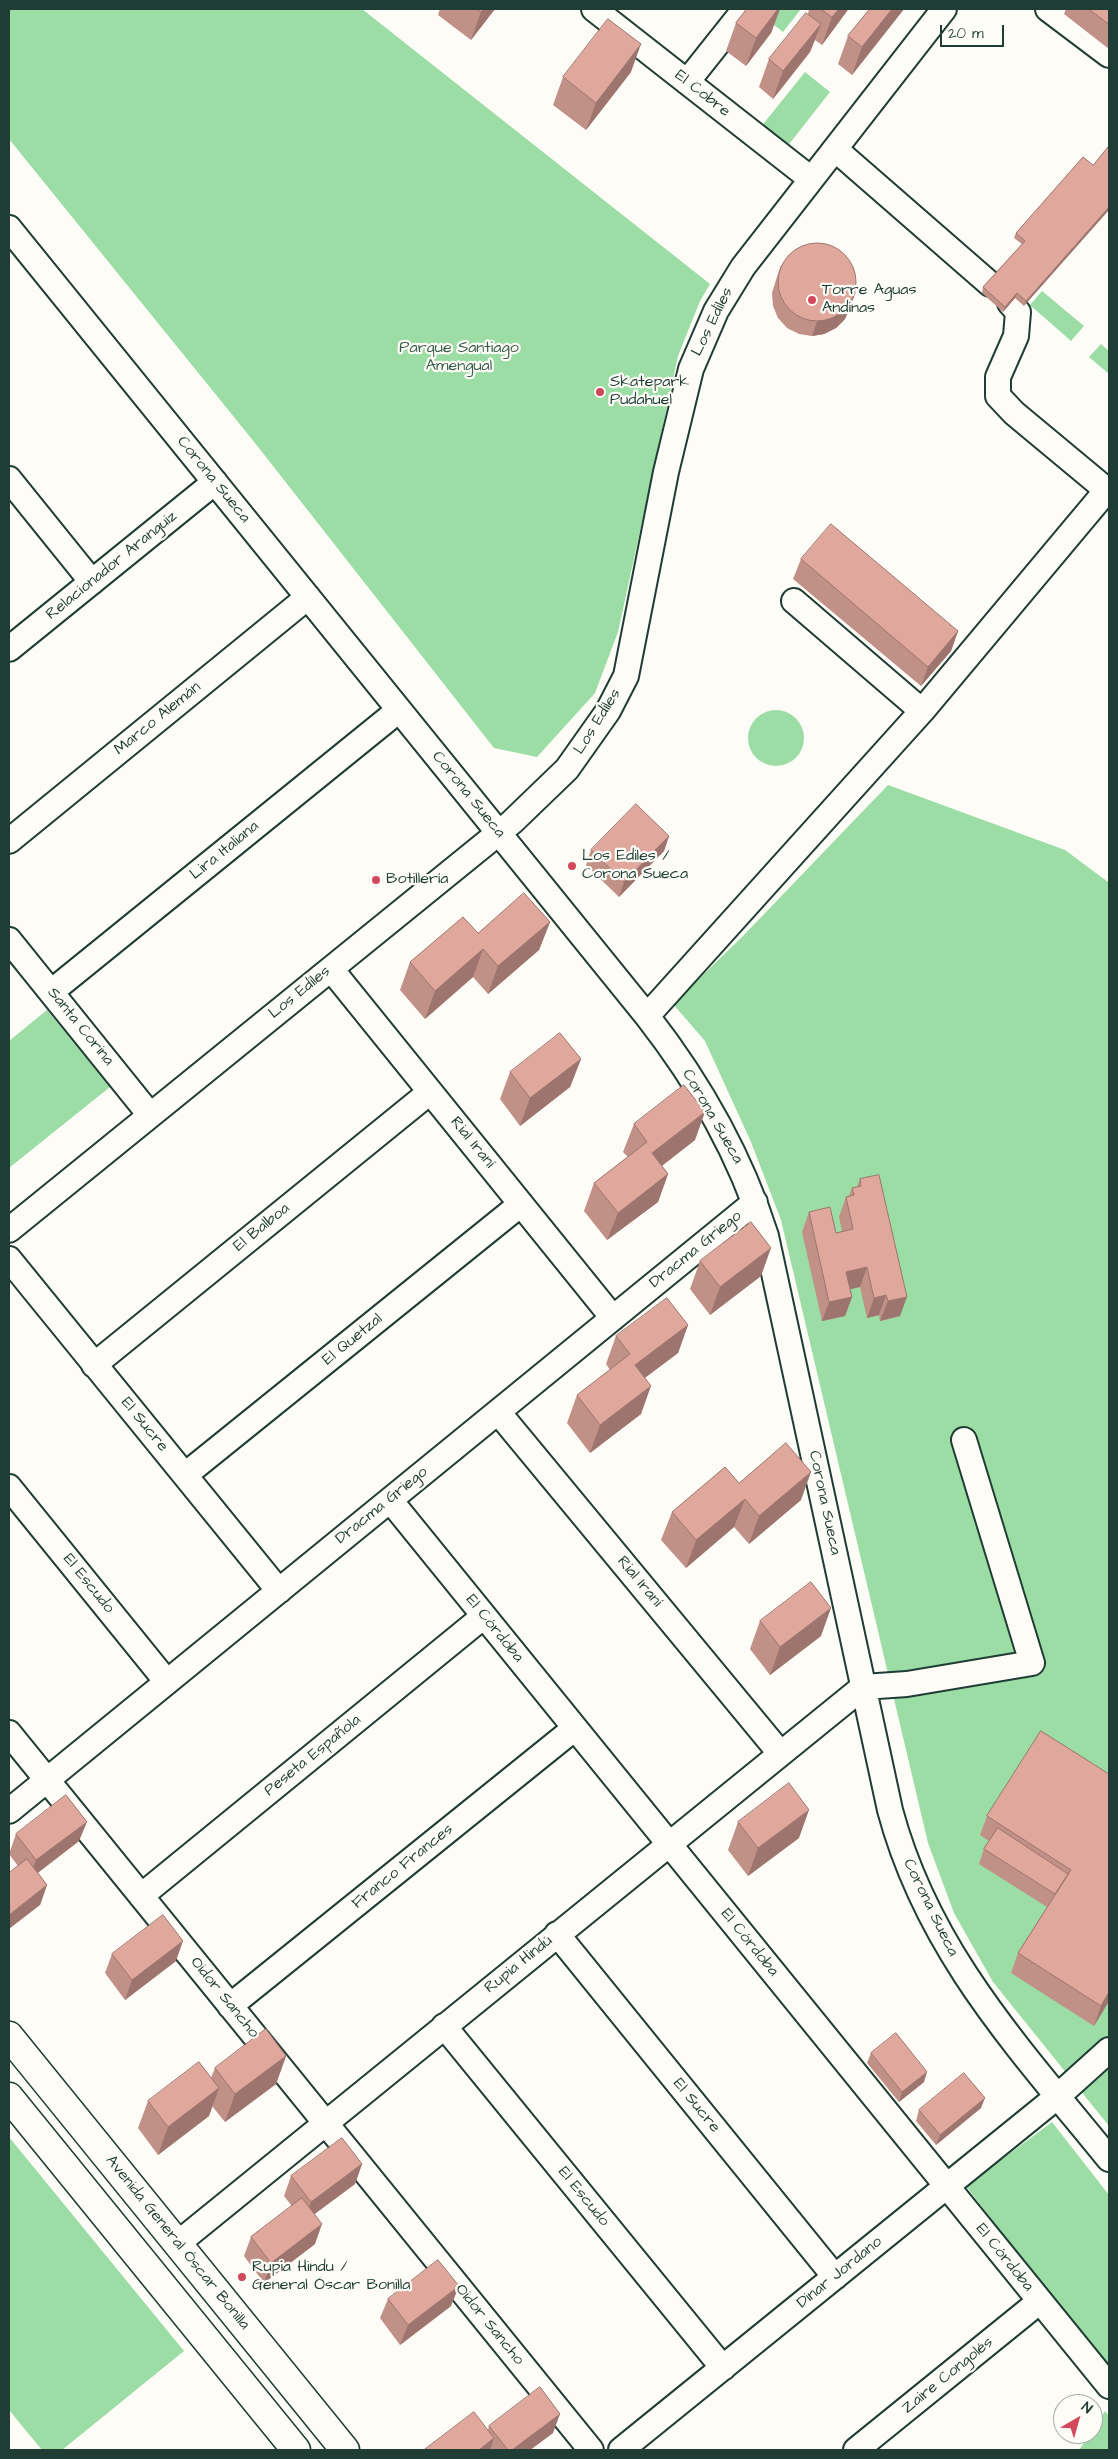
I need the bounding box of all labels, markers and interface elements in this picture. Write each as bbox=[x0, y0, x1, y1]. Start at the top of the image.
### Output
scale bar bbox=[943, 15, 1007, 47]
text: 20 m bbox=[948, 23, 984, 44]
street label: El Cobre bbox=[670, 66, 734, 122]
place label: Torre Aguas Andinas bbox=[822, 281, 916, 319]
street label: Los Ediles bbox=[688, 285, 738, 359]
marker: Torre Aguas Andinas bbox=[806, 294, 818, 306]
park label: Parque Santiago Amengual bbox=[399, 339, 519, 377]
place label: Skatepark Pudahuel bbox=[610, 373, 689, 411]
marker: Skatepark Pudahuel bbox=[594, 386, 606, 398]
street label: Corona Sueca bbox=[172, 433, 254, 527]
street label: Relacionador Aranguiz bbox=[43, 507, 181, 625]
street label: Marco Alemán bbox=[111, 678, 205, 760]
street label: Los Ediles bbox=[570, 686, 626, 758]
street label: Corona Sueca bbox=[427, 748, 509, 842]
street label: Lira Italiana bbox=[187, 817, 263, 885]
place label: Los Ediles / Corona Sueca bbox=[582, 847, 688, 885]
marker: Los Ediles / Corona Sueca bbox=[566, 860, 578, 872]
place label: Botillería bbox=[386, 870, 448, 890]
marker: Botillería bbox=[370, 874, 382, 886]
street label: Los Ediles bbox=[265, 962, 335, 1024]
street label: Santa Corina bbox=[43, 984, 117, 1070]
street label: Corona Sueca bbox=[677, 1066, 747, 1168]
street label: Rial Iraní bbox=[445, 1113, 499, 1173]
street label: El Balboa bbox=[230, 1200, 294, 1256]
street label: Dracma Griego bbox=[646, 1207, 746, 1293]
street label: El Quetzal bbox=[319, 1310, 387, 1370]
street label: El Sucre bbox=[116, 1394, 172, 1456]
street label: Corona Sueca bbox=[804, 1449, 844, 1557]
street label: Dracma Griego bbox=[332, 1463, 432, 1549]
street label: El Escudo bbox=[58, 1550, 118, 1618]
street label: Rial Iraní bbox=[612, 1553, 666, 1611]
street label: El Córdoba bbox=[461, 1591, 527, 1667]
street label: Peseta Española bbox=[261, 1711, 365, 1801]
street label: Franco Frances bbox=[349, 1820, 457, 1914]
street label: Corona Sueca bbox=[898, 1856, 962, 1960]
street label: El Córdoba bbox=[716, 1905, 782, 1981]
street label: Rupia Hindú bbox=[481, 1932, 557, 1998]
street label: Oidor Sancho bbox=[185, 1953, 263, 2043]
street label: El Sucre bbox=[668, 2075, 724, 2137]
street label: Avenida General Óscar Bonilla bbox=[101, 2152, 253, 2334]
street label: El Escudo bbox=[553, 2163, 613, 2231]
street label: El Córdoba bbox=[971, 2220, 1037, 2296]
street label: Dinar Jordano bbox=[794, 2233, 886, 2313]
place label: Rupia Hindu / General Óscar Bonilla bbox=[252, 2258, 410, 2296]
marker: Rupia Hindu / General Óscar Bonilla bbox=[236, 2271, 248, 2283]
street label: Oidor Sancho bbox=[450, 2280, 528, 2370]
street label: Zaire Congolés bbox=[899, 2333, 997, 2419]
north arrow bbox=[1053, 2394, 1103, 2444]
text: N bbox=[1077, 2397, 1096, 2419]

